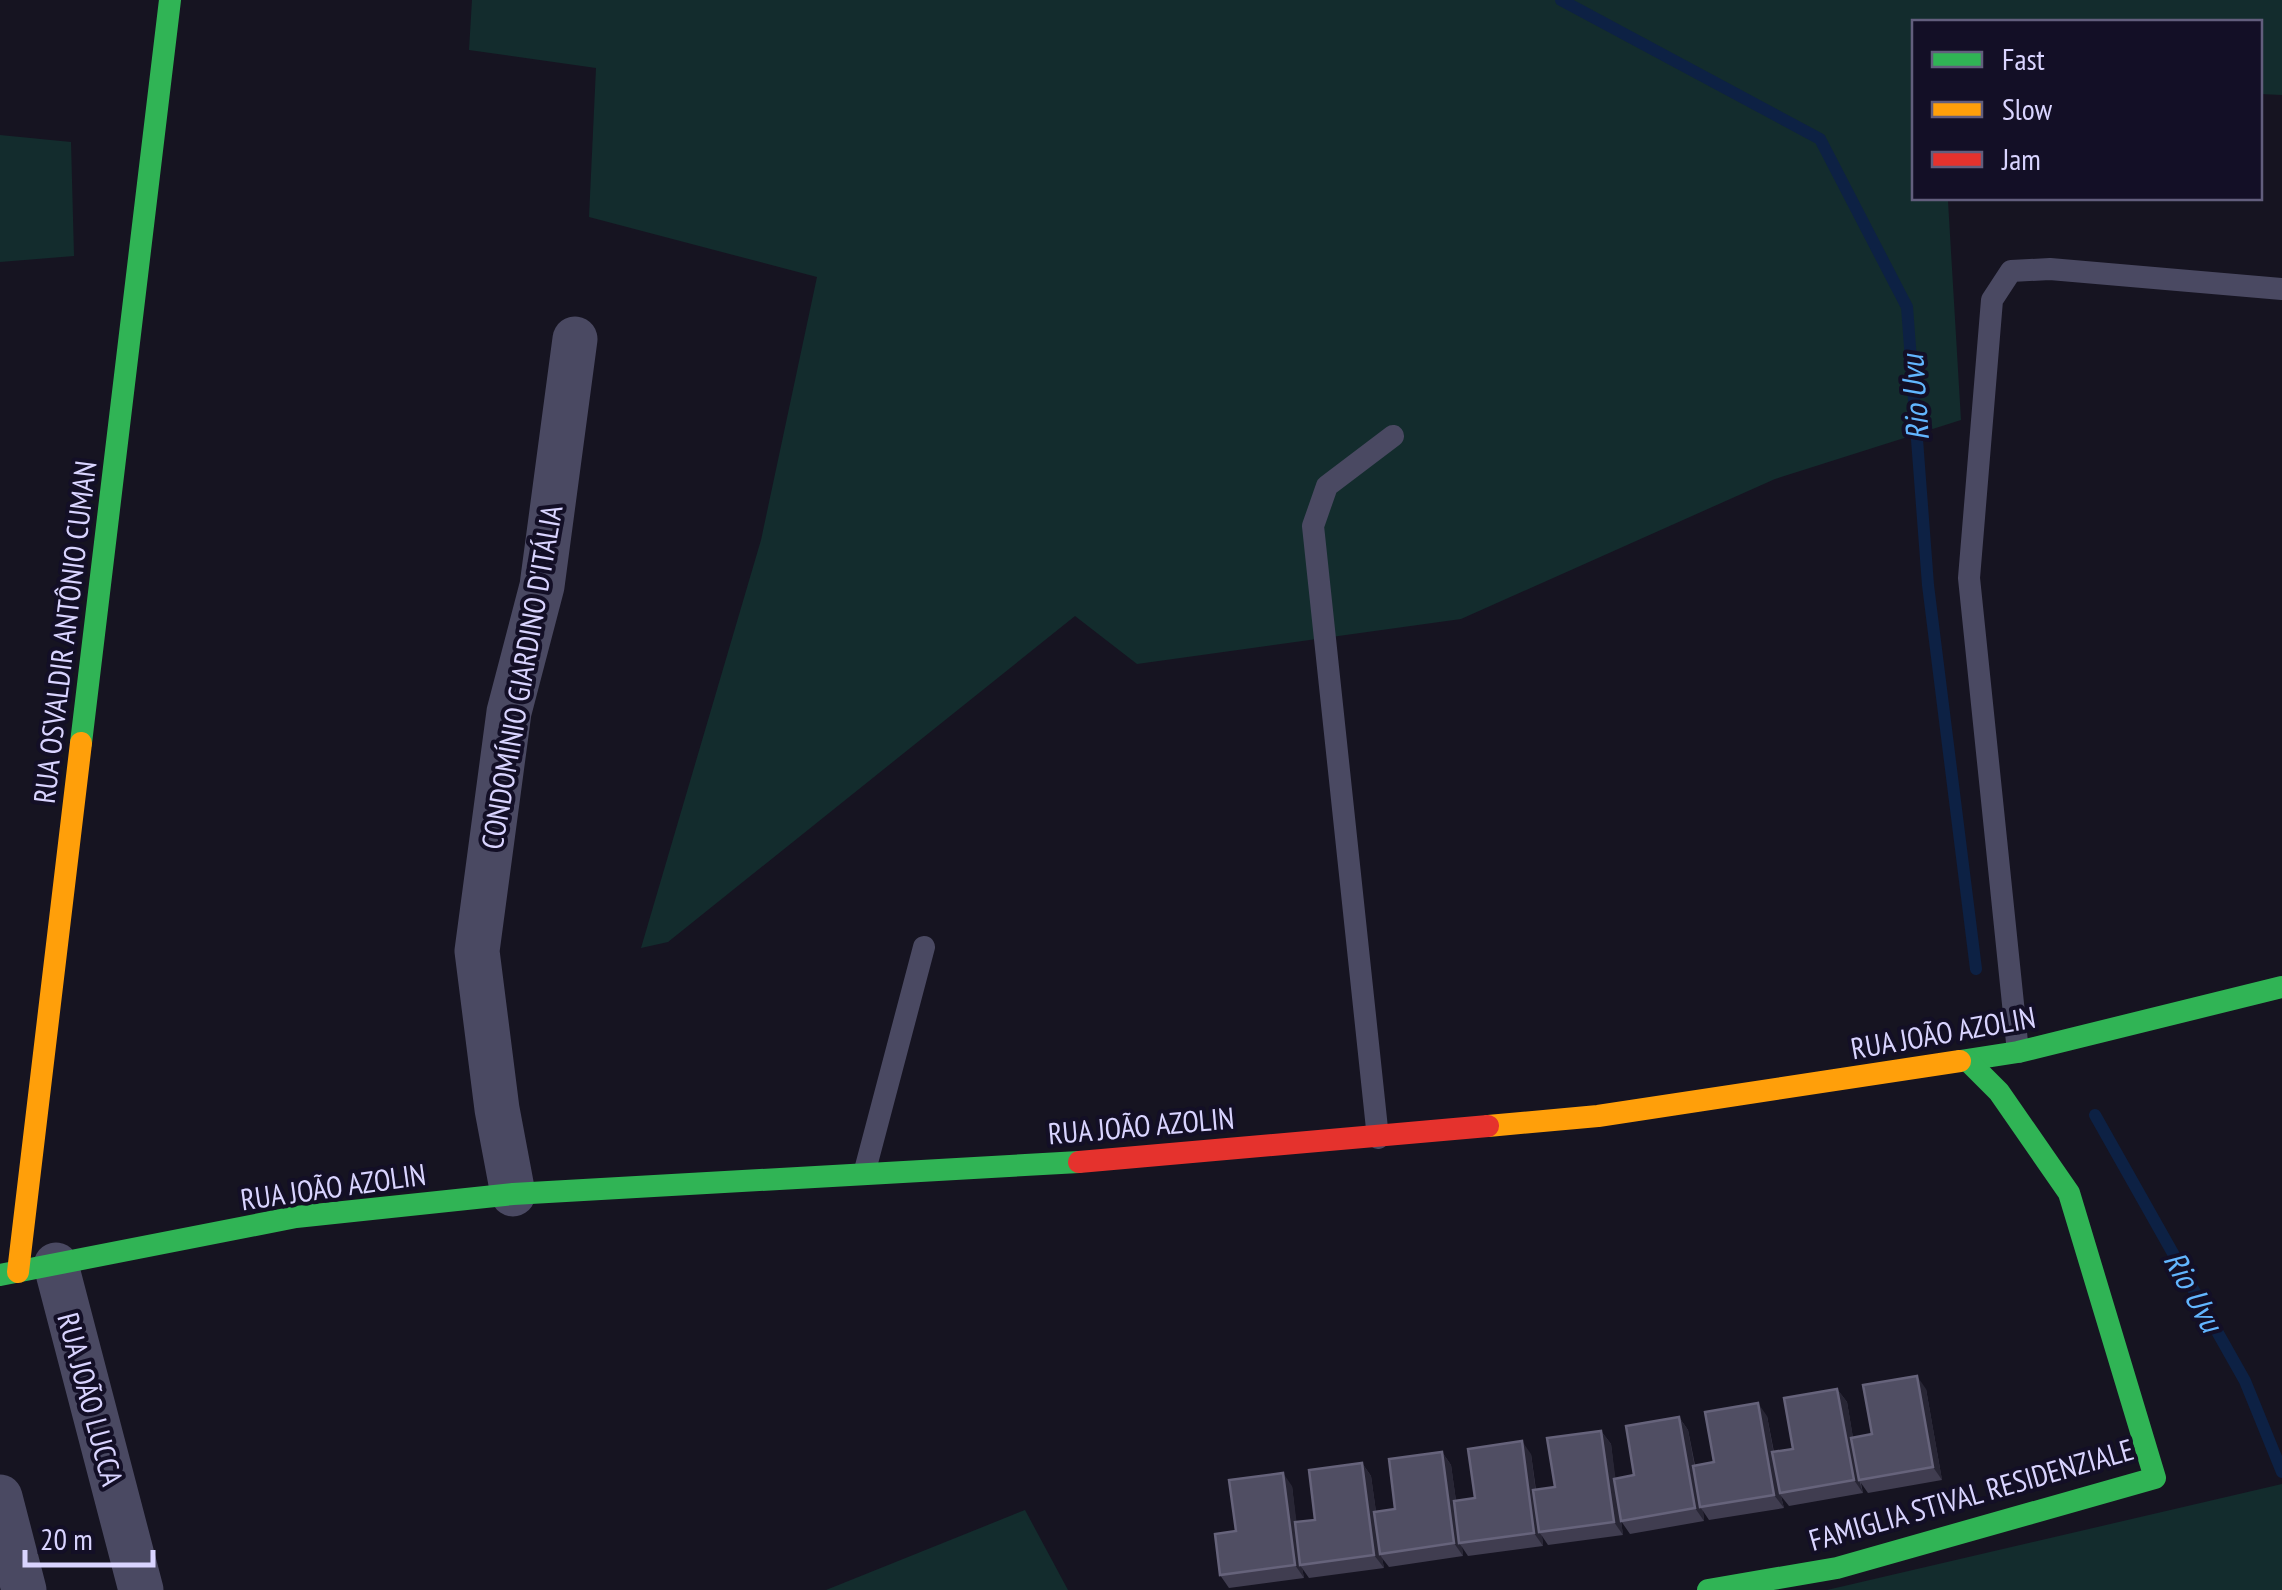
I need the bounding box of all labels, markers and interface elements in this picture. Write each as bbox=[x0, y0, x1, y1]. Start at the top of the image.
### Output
legend bbox=[1912, 20, 2262, 200]
text: Fast bbox=[2002, 39, 2046, 78]
text: Slow bbox=[2002, 89, 2053, 128]
text: Jam bbox=[2001, 139, 2041, 178]
water label: Rio Uvu bbox=[1890, 352, 1938, 442]
street label: RUA OSVALDIR ANTÔNIO CUMAN bbox=[24, 458, 104, 806]
street label: CONDOMÍNIO GIARDINO D'ITÁLIA bbox=[472, 501, 571, 852]
street label: RUA JOÃO AZOLIN bbox=[1848, 997, 2038, 1067]
street label: RUA JOÃO AZOLIN bbox=[1046, 1097, 1236, 1153]
street label: RUA JOÃO AZOLIN bbox=[238, 1154, 428, 1218]
water label: Rio Uvu bbox=[2155, 1243, 2234, 1341]
street label: RUA JOÃO LUCCA bbox=[49, 1308, 133, 1491]
street label: FAMIGLIA STIVAL RESIDENZIALE bbox=[1804, 1429, 2138, 1559]
scale bar bbox=[25, 1505, 152, 1567]
text: 20 m bbox=[40, 1519, 93, 1558]

